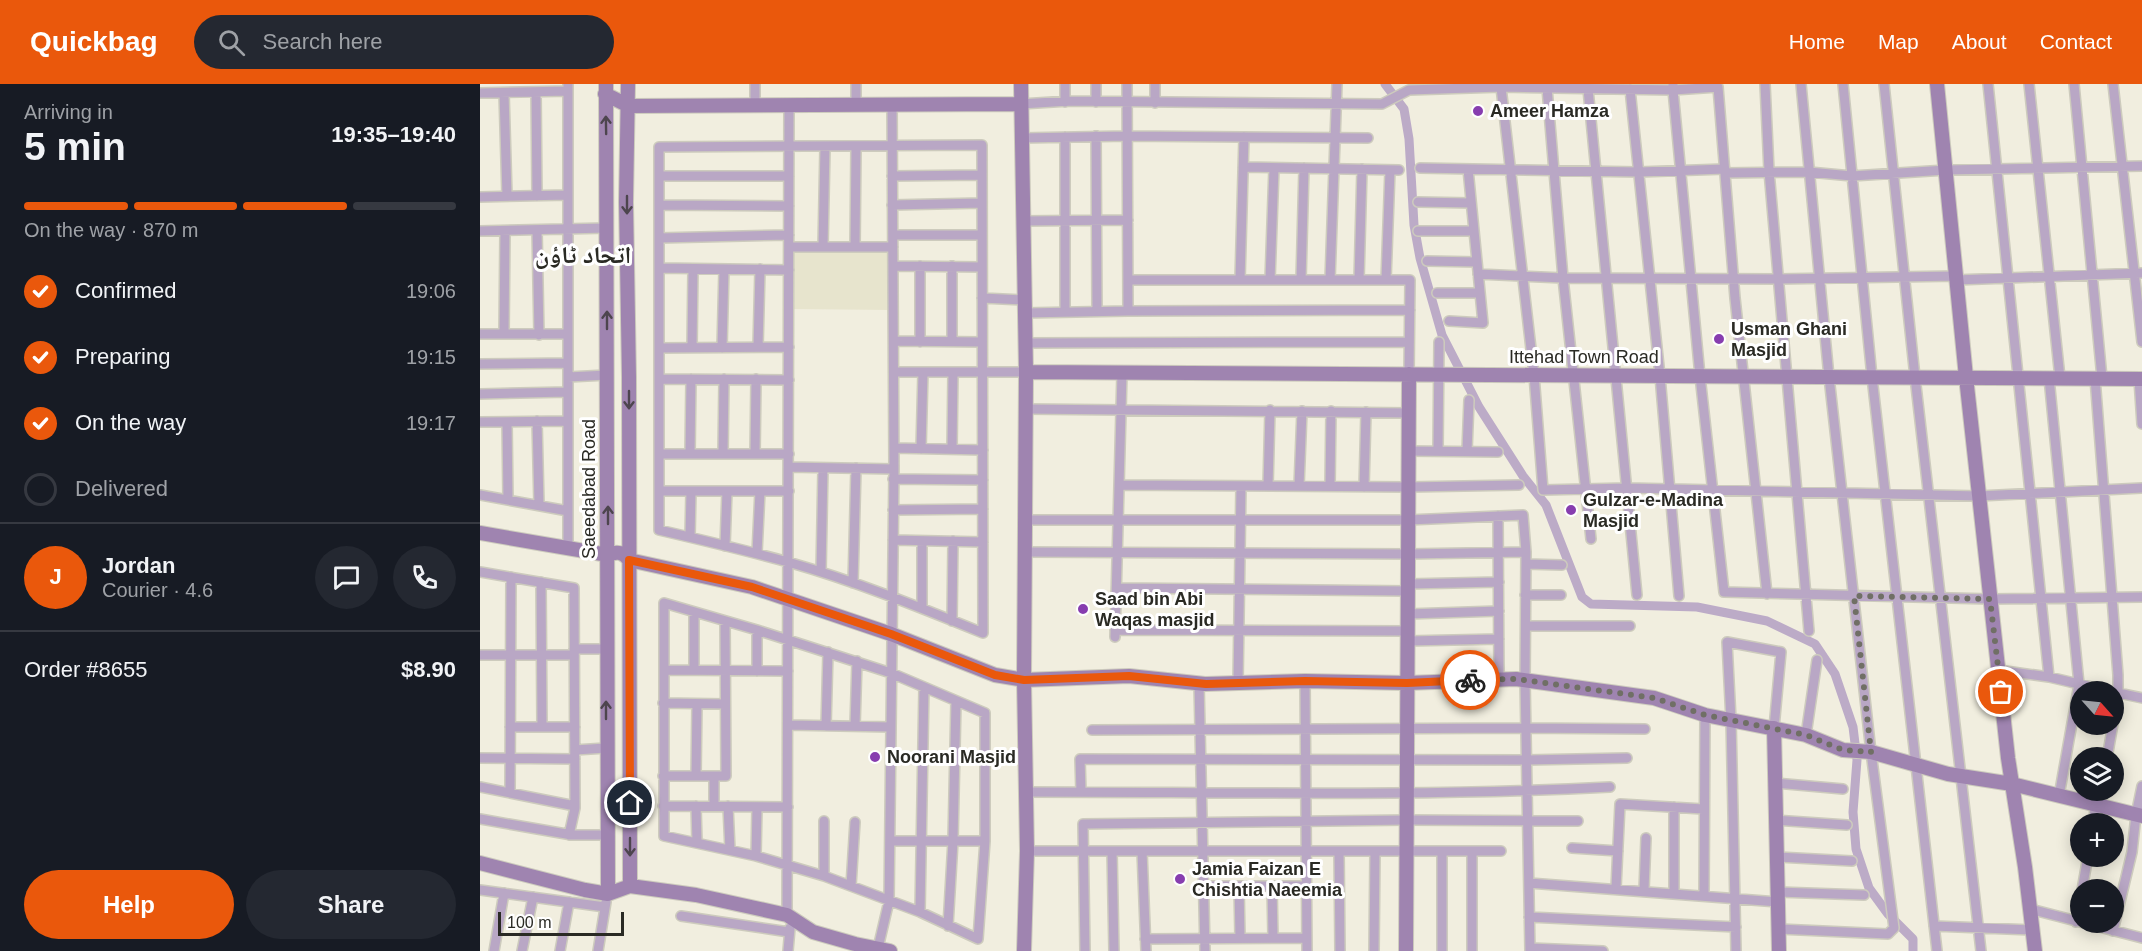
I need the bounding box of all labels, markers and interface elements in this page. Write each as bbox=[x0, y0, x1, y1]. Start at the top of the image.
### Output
search box bbox=[194, 15, 614, 69]
text: Quickbag bbox=[30, 26, 158, 57]
icon: search bbox=[215, 26, 248, 59]
text: Search here bbox=[263, 29, 382, 54]
text: Home bbox=[1789, 30, 1845, 53]
text: Map bbox=[1878, 30, 1919, 53]
text: About bbox=[1952, 30, 2007, 53]
text: Contact bbox=[2040, 30, 2112, 53]
text: Arriving in bbox=[24, 101, 113, 123]
place label: Ameer Hamza bbox=[1490, 101, 1610, 121]
marker: Ameer Hamza bbox=[1471, 104, 1485, 118]
one-way arrow bbox=[600, 115, 612, 135]
text: 19:35–19:40 bbox=[331, 122, 456, 147]
text: 5 min bbox=[24, 125, 126, 168]
one-way arrow bbox=[621, 195, 633, 215]
text: On the way · 870 m bbox=[24, 219, 199, 241]
district label: اتحاد ٹاؤن bbox=[535, 241, 631, 269]
icon: check bbox=[24, 275, 57, 308]
text: Confirmed bbox=[75, 278, 176, 303]
text: 19:06 bbox=[406, 280, 456, 302]
one-way arrow bbox=[601, 310, 613, 330]
place label: Usman Ghani Masjid bbox=[1731, 319, 1847, 360]
marker: Usman Ghani Masjid bbox=[1712, 332, 1726, 346]
icon: check bbox=[24, 341, 57, 374]
text: Preparing bbox=[75, 344, 170, 369]
text: 19:15 bbox=[406, 346, 456, 368]
street label: Ittehad Town Road bbox=[1509, 347, 1659, 367]
one-way arrow bbox=[623, 390, 635, 410]
icon: check bbox=[24, 407, 57, 440]
text: On the way bbox=[75, 410, 186, 435]
text: 19:17 bbox=[406, 412, 456, 434]
street label: Saeedabad Road bbox=[579, 419, 599, 559]
text: Delivered bbox=[75, 476, 168, 501]
place label: Gulzar-e-Madina Masjid bbox=[1583, 490, 1724, 531]
marker: Gulzar-e-Madina Masjid bbox=[1564, 503, 1578, 517]
one-way arrow bbox=[602, 505, 614, 525]
button: chat bbox=[315, 546, 378, 609]
button: phone bbox=[393, 546, 456, 609]
text: Jordan bbox=[102, 553, 175, 578]
text: J bbox=[49, 564, 62, 589]
text: Courier · 4.6 bbox=[102, 579, 213, 601]
place label: Saad bin Abi Waqas masjid bbox=[1095, 589, 1214, 630]
marker: Saad bin Abi Waqas masjid bbox=[1076, 602, 1090, 616]
courier bbox=[1440, 650, 1500, 710]
text: Order #8655 bbox=[24, 657, 148, 682]
text: $8.90 bbox=[401, 657, 456, 682]
icon: bike bbox=[1454, 664, 1487, 697]
pin bbox=[1975, 666, 2026, 717]
icon: bag bbox=[1984, 675, 2017, 708]
north arrow bbox=[2070, 681, 2124, 735]
map controls bbox=[2070, 681, 2124, 933]
one-way arrow bbox=[601, 700, 612, 720]
place label: Noorani Masjid bbox=[887, 747, 1016, 767]
button: layers bbox=[2070, 747, 2124, 801]
marker: Noorani Masjid bbox=[868, 750, 882, 764]
pin bbox=[604, 777, 655, 828]
icon: home bbox=[613, 786, 646, 819]
button: + bbox=[2070, 813, 2124, 867]
one-way arrow bbox=[624, 837, 636, 857]
place label: Jamia Faizan E Chishtia Naeemia bbox=[1192, 859, 1343, 900]
button: Help bbox=[24, 870, 234, 939]
button: Share bbox=[246, 870, 456, 939]
marker: Jamia Faizan E Chishtia Naeemia bbox=[1173, 872, 1187, 886]
button: − bbox=[2070, 879, 2124, 933]
scale bar bbox=[498, 909, 624, 936]
text: 100 m bbox=[507, 914, 551, 931]

